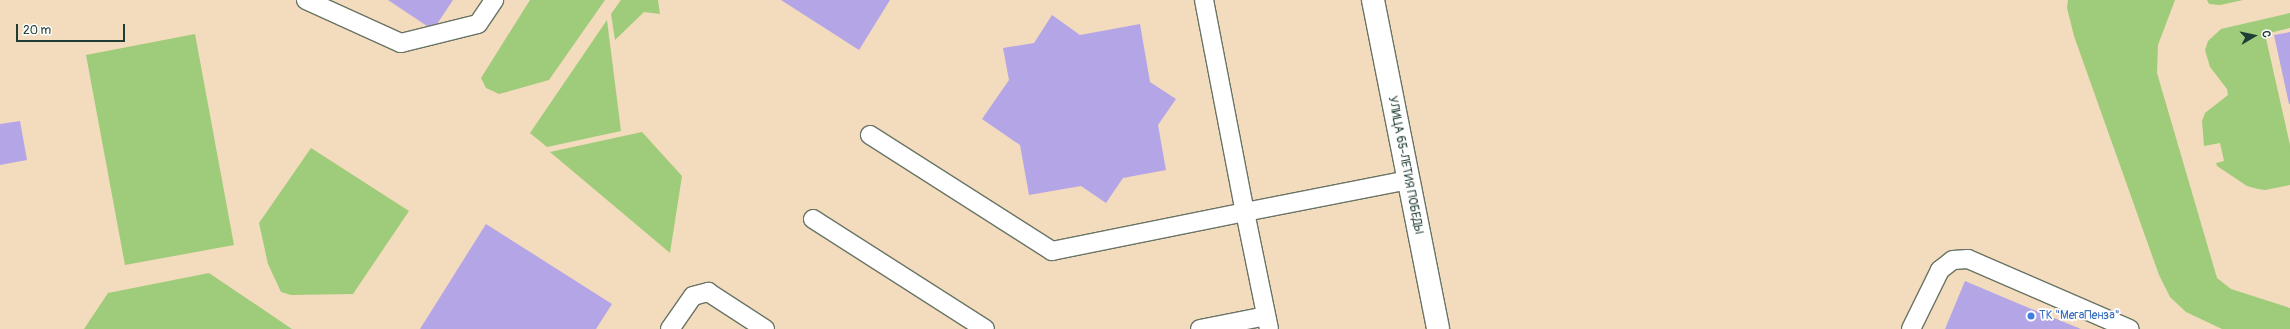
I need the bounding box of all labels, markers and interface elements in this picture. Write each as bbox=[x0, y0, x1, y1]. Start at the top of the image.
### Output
scale bar bbox=[18, 16, 127, 42]
north arrow bbox=[2234, 16, 2274, 56]
text: 20 m bbox=[23, 23, 51, 38]
text: С bbox=[2259, 30, 2273, 38]
street label: УЛИЦА 65-ЛЕТИЯ ПОБЕДЫ bbox=[1385, 95, 1425, 235]
place label: ТК "МегаПенза" bbox=[2039, 309, 2120, 323]
marker: ТК "МегаПенза" bbox=[2026, 311, 2036, 321]

